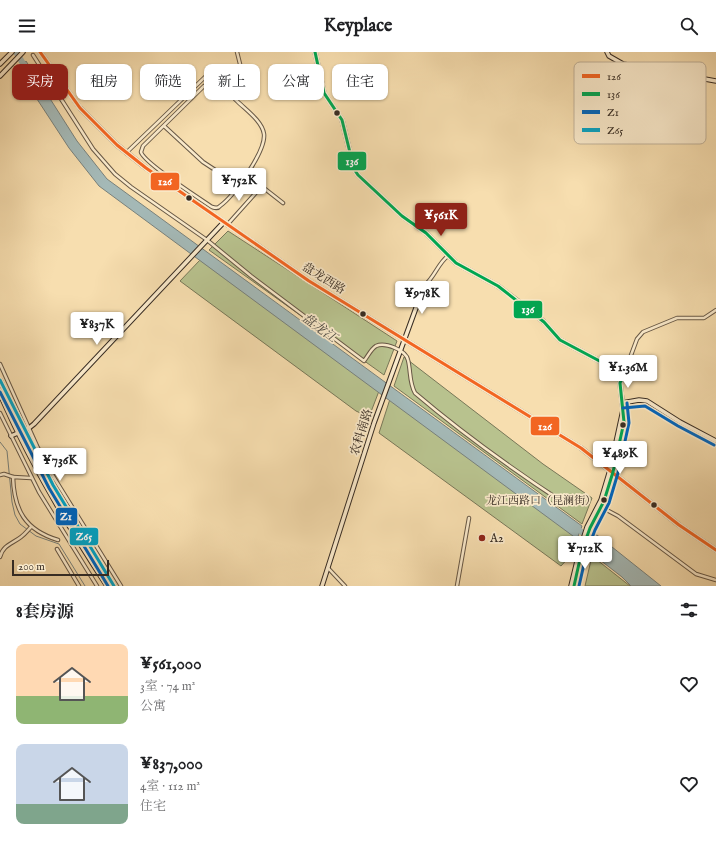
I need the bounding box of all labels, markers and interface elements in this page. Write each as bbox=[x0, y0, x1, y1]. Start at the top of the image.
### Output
icon: menu bbox=[16, 15, 38, 37]
text: Keyplace bbox=[324, 15, 392, 38]
icon: search bbox=[678, 15, 700, 37]
legend bbox=[574, 62, 706, 144]
chip: 买房 bbox=[12, 64, 68, 100]
chip: 租房 bbox=[76, 64, 132, 100]
chip: 筛选 bbox=[140, 64, 196, 100]
chip: 新上 bbox=[204, 64, 260, 100]
chip: 公寓 bbox=[268, 64, 324, 100]
chip: 住宅 bbox=[332, 64, 388, 100]
text: 126 bbox=[607, 70, 621, 84]
text: 136 bbox=[607, 88, 620, 102]
text: Z1 bbox=[607, 106, 619, 120]
unlabelled marker bbox=[332, 108, 342, 118]
text: Z65 bbox=[607, 124, 623, 138]
line badge: 136 bbox=[337, 151, 367, 171]
text: 136 bbox=[346, 155, 360, 169]
pin: ¥752K bbox=[211, 168, 267, 202]
line badge: 126 bbox=[150, 172, 180, 191]
text: ¥752K bbox=[221, 172, 257, 189]
text: 126 bbox=[158, 175, 173, 189]
unlabelled marker bbox=[184, 193, 194, 203]
pin: ¥561K bbox=[413, 203, 469, 237]
text: ¥561K bbox=[424, 207, 458, 224]
street label: 盘龙西路 bbox=[299, 259, 348, 298]
pin: ¥978K bbox=[394, 281, 450, 315]
text: ¥978K bbox=[404, 285, 440, 302]
line badge: 136 bbox=[513, 300, 543, 319]
text: 136 bbox=[522, 303, 536, 317]
unlabelled marker bbox=[358, 309, 368, 319]
water label: 盘龙江 bbox=[298, 310, 342, 348]
pin: ¥837K bbox=[69, 312, 125, 346]
text: ¥837K bbox=[80, 316, 114, 333]
pin: ¥1.36M bbox=[595, 355, 661, 389]
text: ¥1.36M bbox=[608, 359, 648, 376]
street label: 农科南路 bbox=[347, 407, 376, 457]
line badge: 126 bbox=[530, 416, 560, 436]
text: 126 bbox=[538, 420, 553, 434]
unlabelled marker bbox=[618, 420, 628, 430]
pin: ¥489K bbox=[592, 441, 648, 475]
text: ¥489K bbox=[602, 445, 638, 462]
pin: ¥736K bbox=[32, 448, 88, 482]
text: ¥736K bbox=[42, 452, 78, 469]
place label: 龙江西路口（昆澜街） bbox=[486, 494, 596, 508]
marker: 龙江西路口（昆澜街） bbox=[599, 495, 609, 505]
unlabelled marker bbox=[649, 500, 659, 510]
line badge: Z1 bbox=[55, 507, 78, 526]
text: Z1 bbox=[60, 510, 72, 524]
line badge: Z65 bbox=[69, 527, 99, 546]
text: Z65 bbox=[76, 530, 92, 544]
place label: A2 bbox=[489, 531, 504, 546]
marker: A2 bbox=[477, 533, 487, 543]
pin: ¥712K bbox=[557, 536, 613, 570]
text: ¥712K bbox=[567, 540, 603, 557]
scale bar bbox=[12, 558, 109, 577]
text: 200 m bbox=[18, 560, 45, 574]
icon: filters bbox=[678, 599, 700, 621]
text: 8套房源 bbox=[16, 602, 74, 623]
text: ¥561,000 bbox=[140, 654, 201, 675]
icon: home bbox=[48, 660, 96, 708]
icon: heart bbox=[678, 673, 700, 695]
text: 3室 · 74 m² bbox=[140, 678, 195, 695]
text: 公寓 bbox=[140, 698, 166, 715]
text: ¥837,000 bbox=[140, 754, 203, 775]
icon: home bbox=[48, 760, 96, 808]
icon: heart bbox=[678, 773, 700, 795]
text: 4室 · 112 m² bbox=[140, 778, 200, 795]
text: 住宅 bbox=[140, 798, 166, 815]

